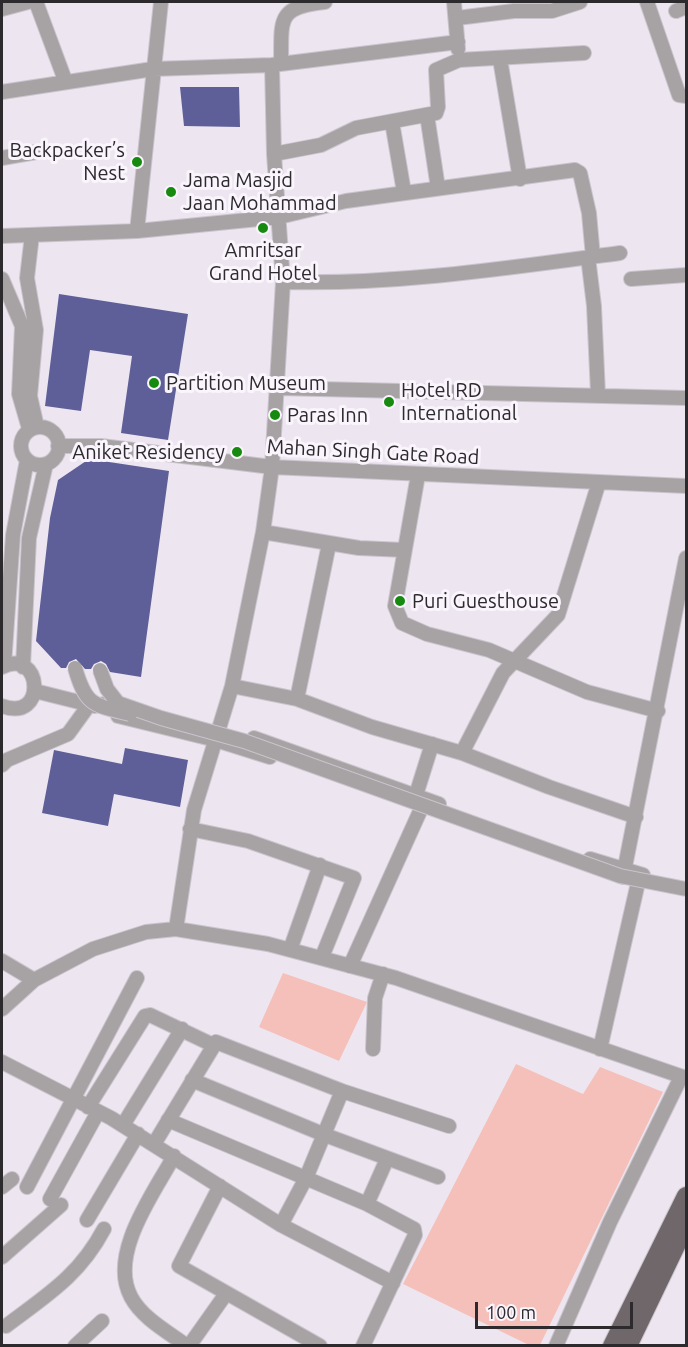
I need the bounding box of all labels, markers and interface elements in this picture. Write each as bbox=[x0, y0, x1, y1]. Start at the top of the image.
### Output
place label: Backpacker’s Nest bbox=[9, 138, 125, 185]
marker: Backpacker’s Nest bbox=[130, 155, 144, 169]
place label: Jama Masjid Jaan Mohammad bbox=[183, 168, 337, 215]
marker: Jama Masjid Jaan Mohammad bbox=[164, 185, 178, 199]
marker: Amritsar Grand Hotel bbox=[256, 221, 270, 235]
place label: Amritsar Grand Hotel bbox=[209, 238, 317, 285]
place label: Partition Museum bbox=[166, 371, 326, 395]
marker: Partition Museum bbox=[147, 376, 161, 390]
place label: Hotel RD International bbox=[401, 378, 517, 425]
marker: Hotel RD International bbox=[382, 395, 396, 409]
place label: Paras Inn bbox=[287, 403, 368, 427]
marker: Paras Inn bbox=[268, 408, 282, 422]
street label: Mahan Singh Gate Road bbox=[266, 434, 480, 470]
place label: Aniket Residency bbox=[72, 440, 225, 464]
marker: Aniket Residency bbox=[230, 445, 244, 459]
place label: Puri Guesthouse bbox=[412, 589, 559, 613]
marker: Puri Guesthouse bbox=[393, 594, 407, 608]
scale bar bbox=[478, 1290, 636, 1328]
text: 100 m bbox=[486, 1302, 536, 1322]

